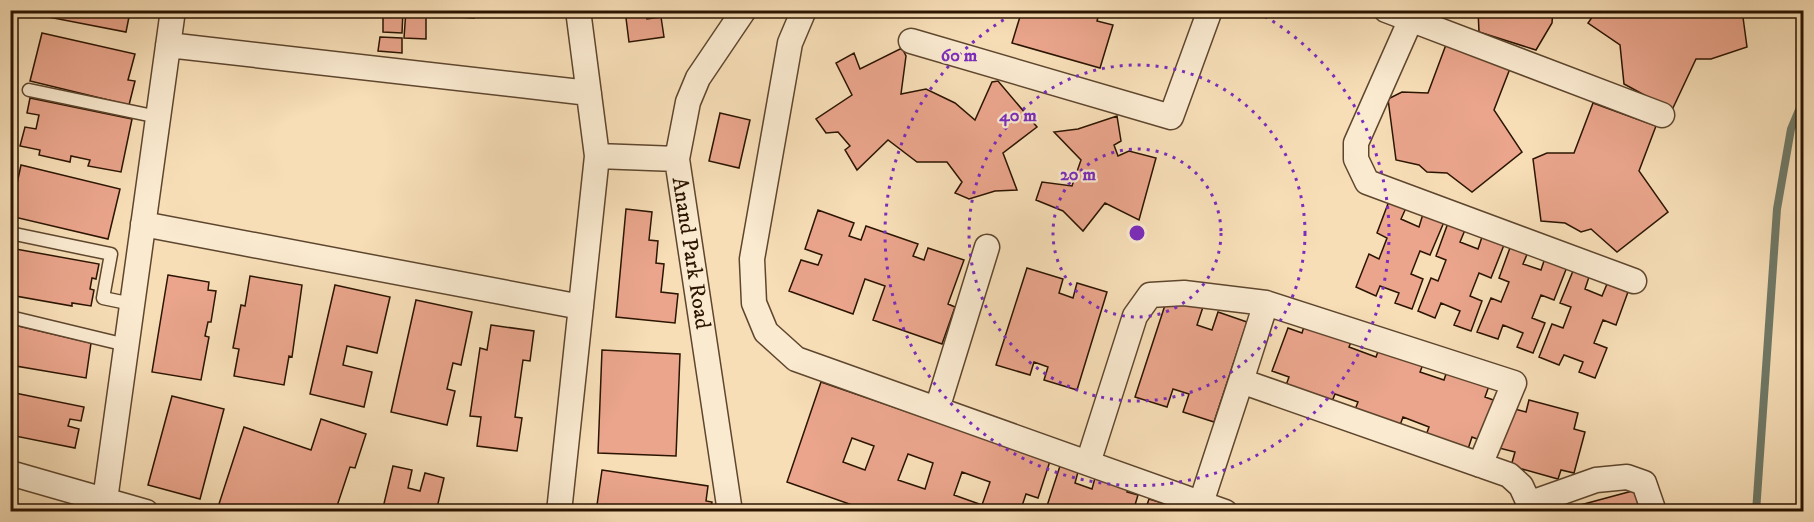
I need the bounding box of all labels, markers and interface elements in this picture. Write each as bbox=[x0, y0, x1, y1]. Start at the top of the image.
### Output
text: 60 m bbox=[941, 45, 978, 67]
text: 40 m bbox=[998, 105, 1037, 127]
text: 20 m bbox=[1060, 164, 1096, 186]
street label: Anand Park Road bbox=[666, 175, 716, 331]
centre of rings bbox=[1127, 223, 1147, 243]

